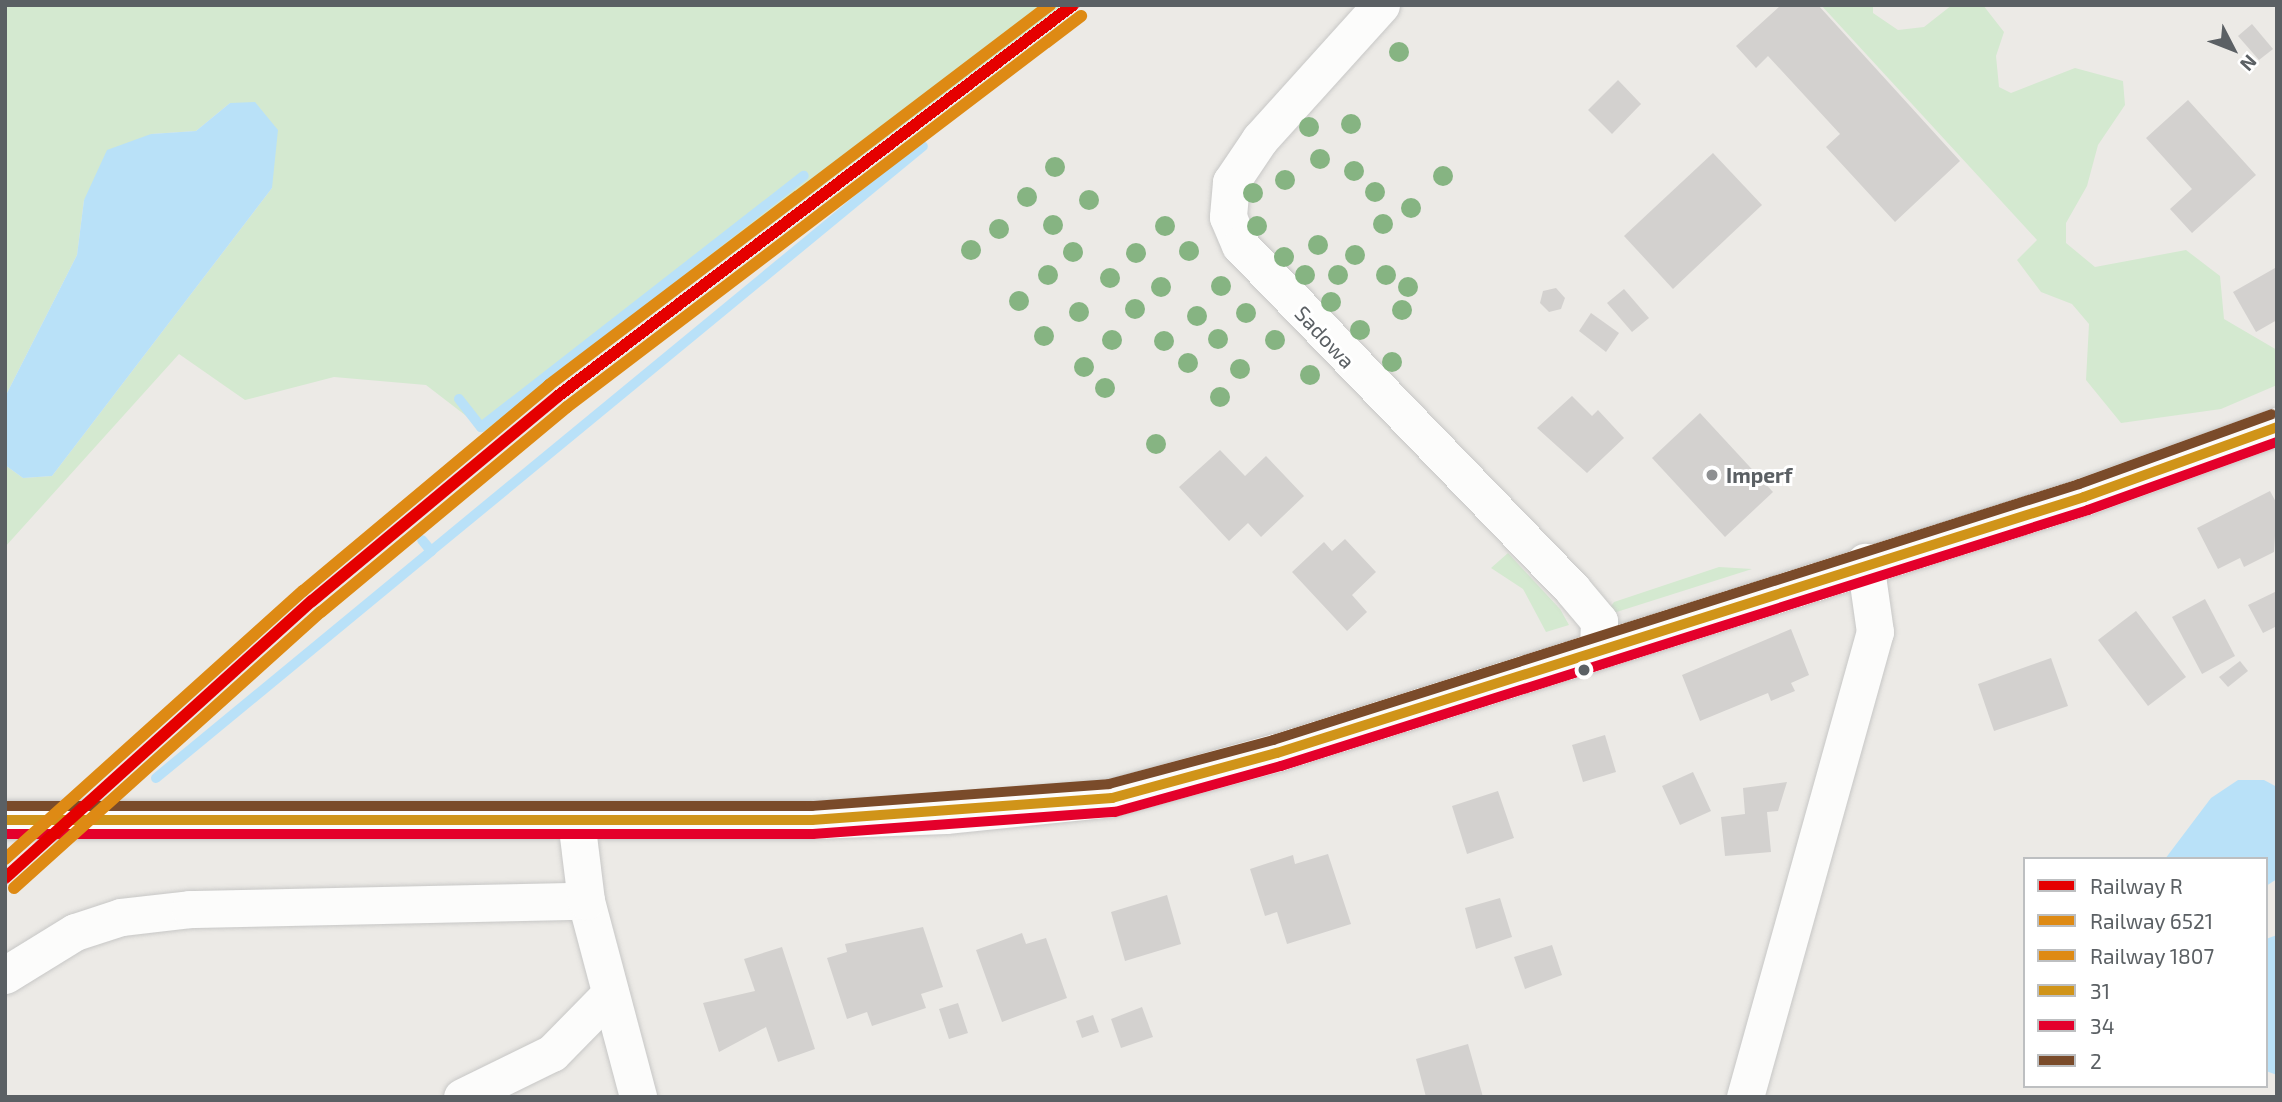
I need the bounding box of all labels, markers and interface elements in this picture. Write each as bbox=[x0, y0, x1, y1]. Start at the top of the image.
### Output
north arrow bbox=[2198, 14, 2268, 84]
text: N bbox=[2236, 51, 2262, 76]
street label: Sadowa bbox=[1290, 301, 1360, 373]
place label: Imperf bbox=[1726, 462, 1793, 488]
marker: Imperf bbox=[1704, 467, 1720, 483]
unlabelled marker bbox=[1577, 663, 1591, 677]
legend bbox=[2023, 857, 2268, 1088]
text: Railway R bbox=[2090, 873, 2183, 898]
text: Railway 6521 bbox=[2090, 908, 2213, 933]
text: Railway 1807 bbox=[2090, 943, 2214, 968]
text: 31 bbox=[2090, 978, 2110, 1003]
text: 34 bbox=[2090, 1013, 2115, 1038]
text: 2 bbox=[2090, 1048, 2102, 1073]

